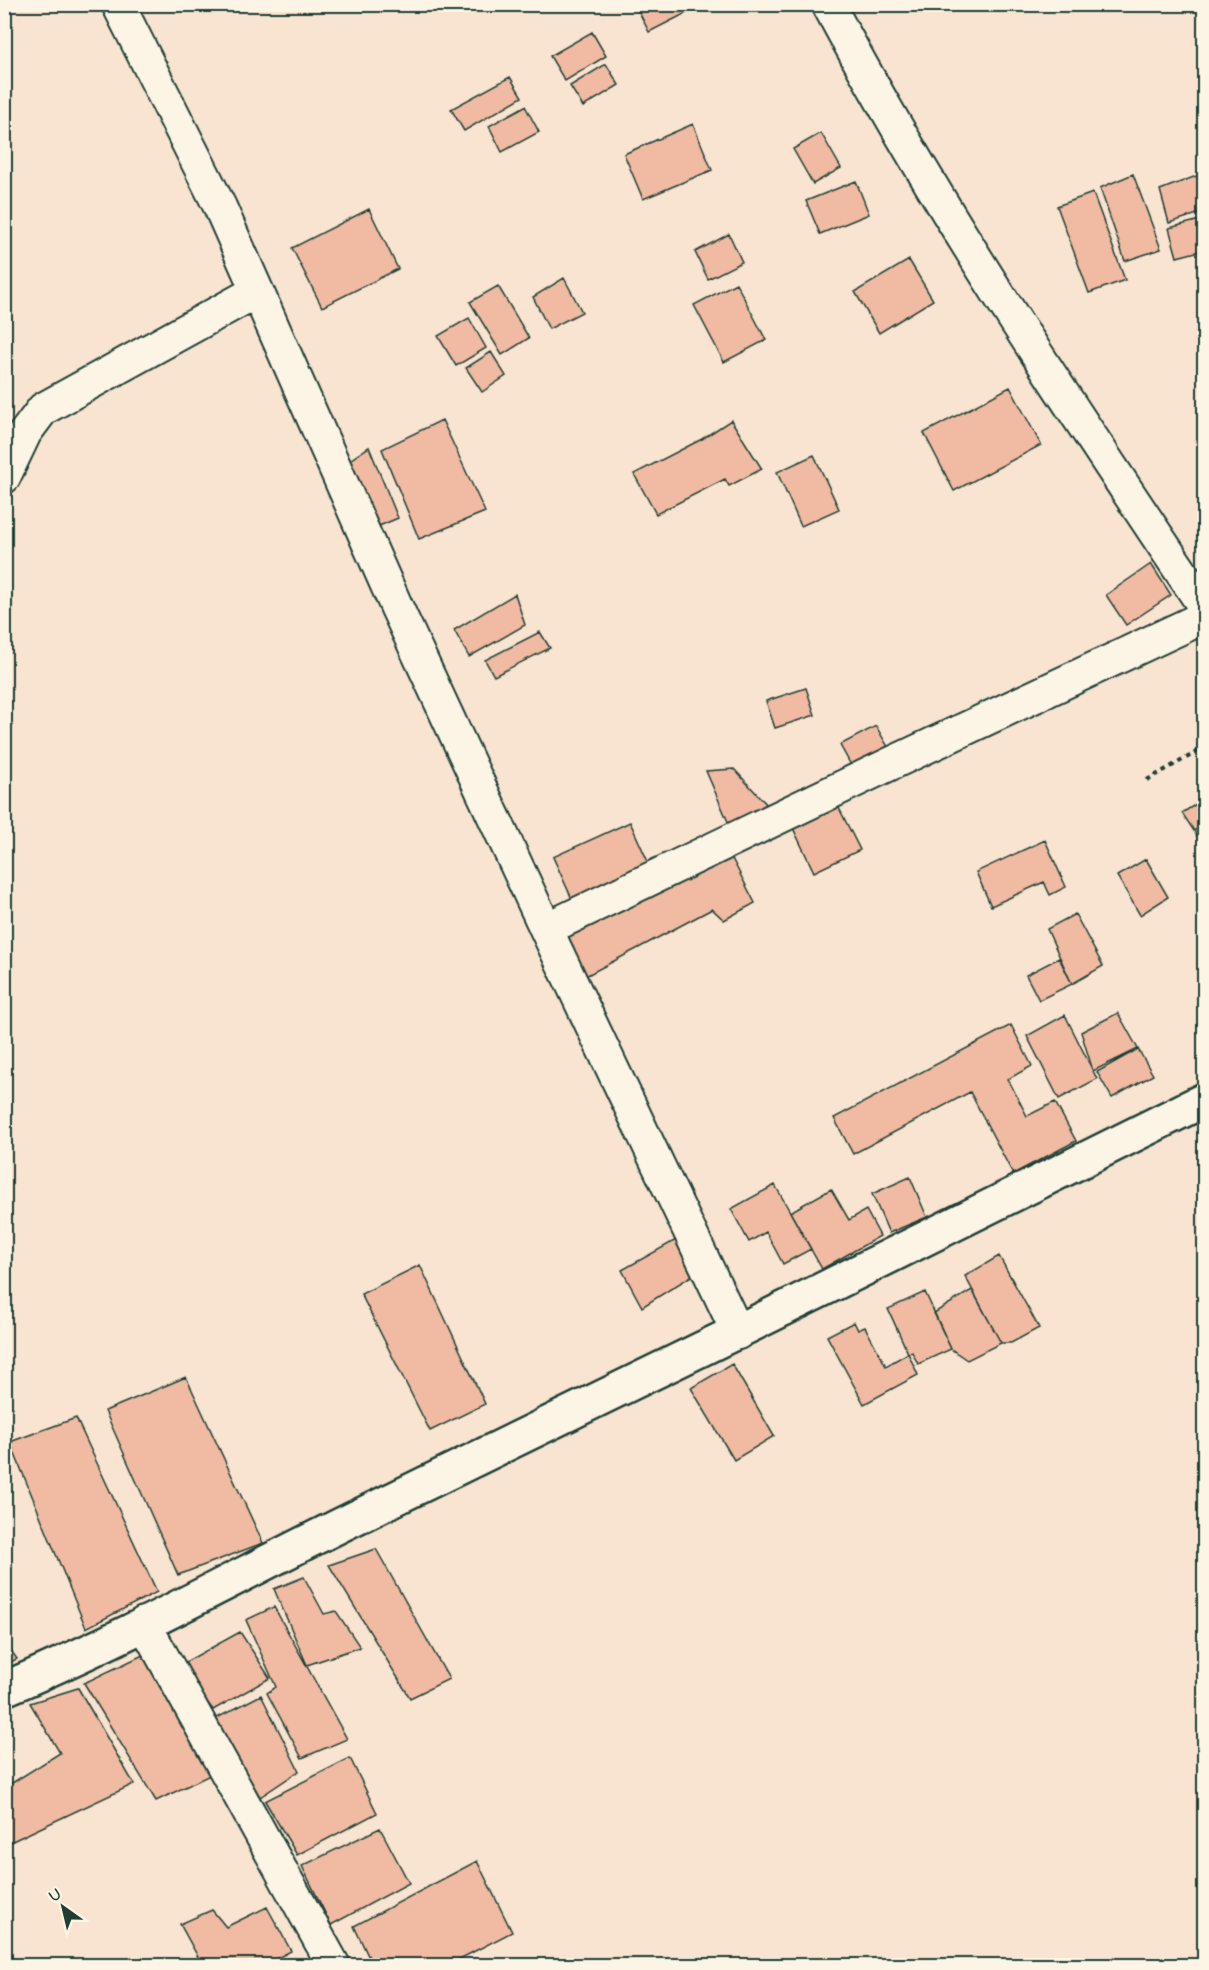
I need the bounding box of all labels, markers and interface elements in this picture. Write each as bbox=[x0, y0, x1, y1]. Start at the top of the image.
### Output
north arrow bbox=[33, 1877, 93, 1937]
text: U bbox=[46, 1885, 65, 1906]

